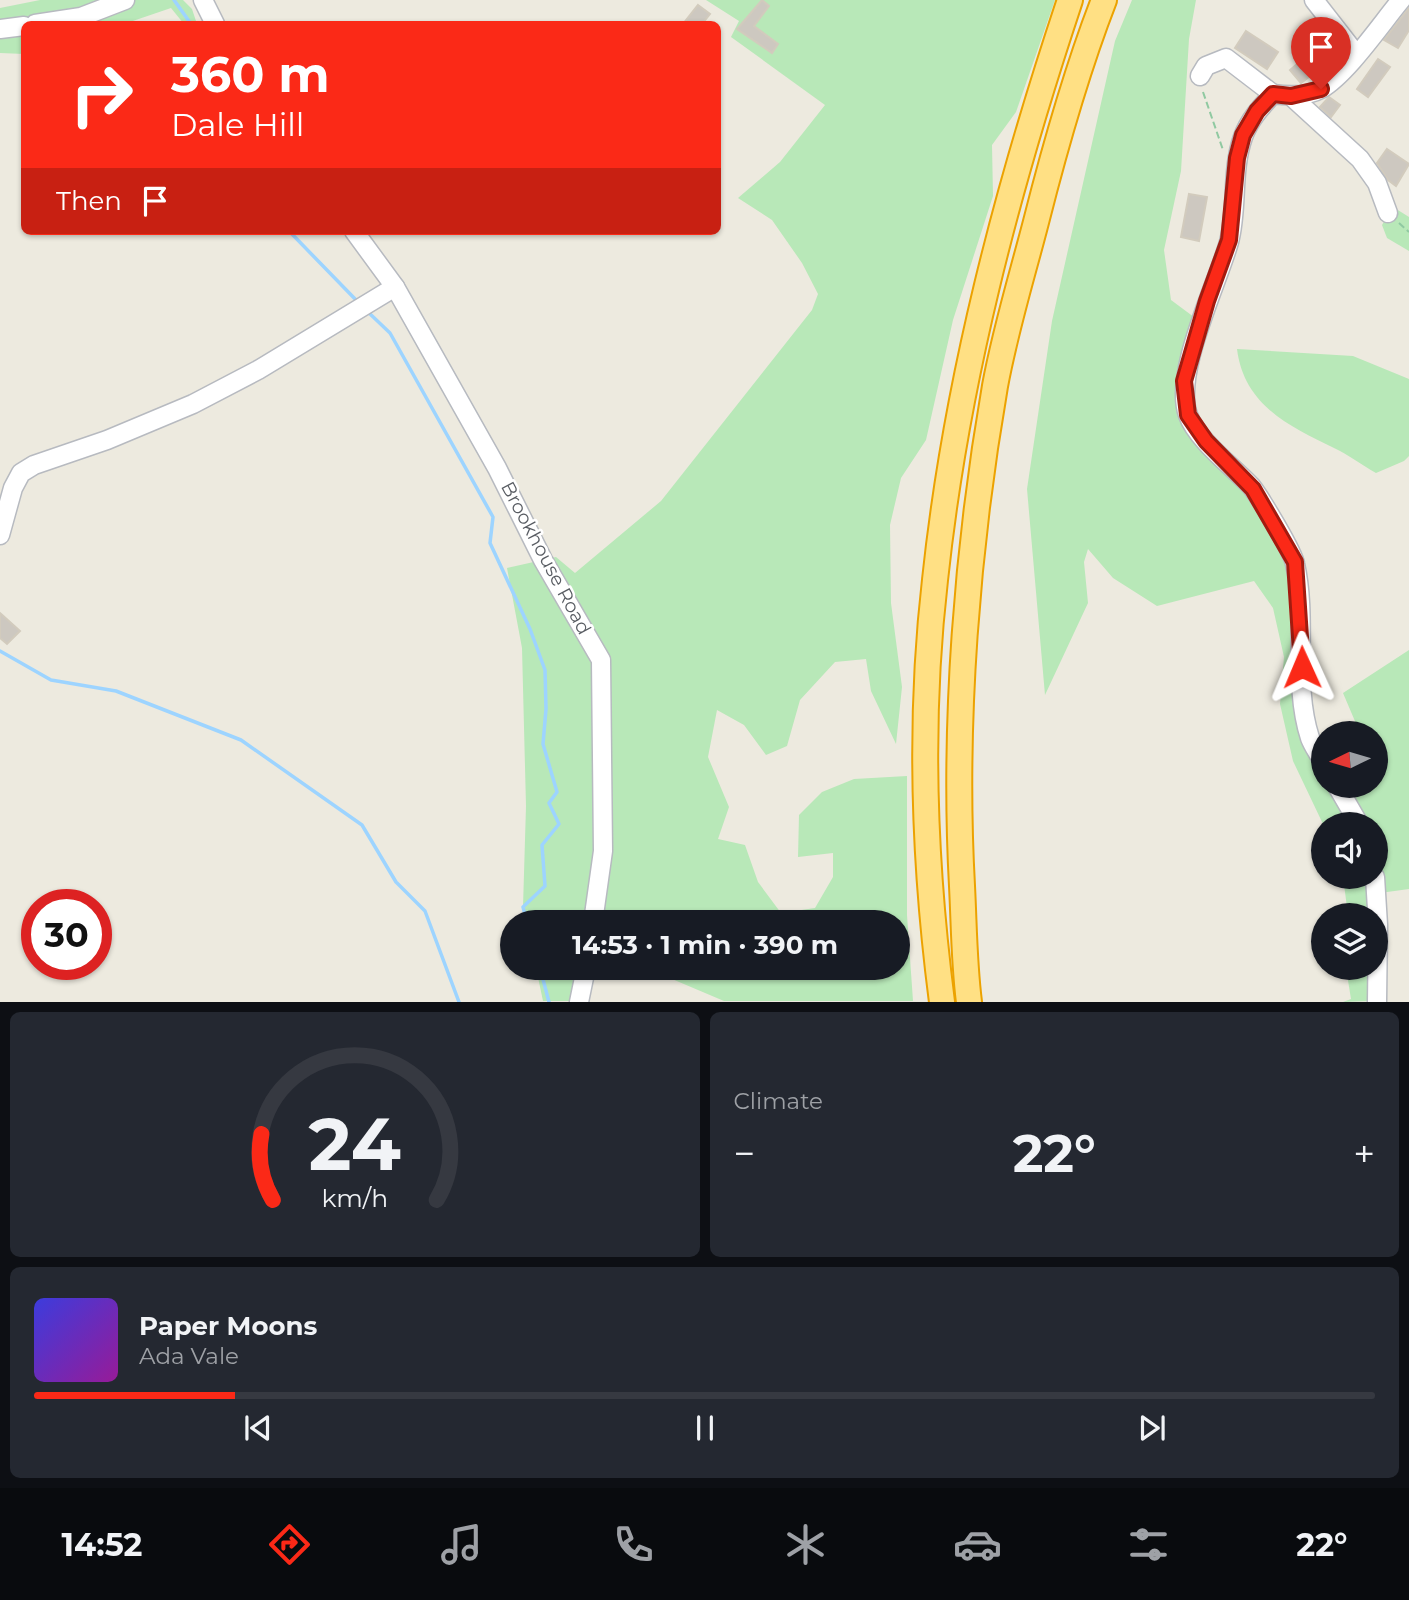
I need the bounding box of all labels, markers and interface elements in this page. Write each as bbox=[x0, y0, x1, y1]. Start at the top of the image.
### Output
pin bbox=[1291, 17, 1351, 89]
icon: arrive bbox=[1302, 28, 1340, 66]
text: 360 m bbox=[171, 45, 330, 104]
icon: right bbox=[56, 49, 147, 140]
text: Dale Hill bbox=[171, 105, 304, 144]
icon: arrive bbox=[136, 182, 174, 220]
text: Then bbox=[56, 185, 122, 217]
street label: Brookhouse Road bbox=[496, 478, 596, 638]
position arrow bbox=[1265, 630, 1339, 704]
north arrow bbox=[1311, 721, 1388, 798]
map controls bbox=[1311, 721, 1388, 980]
button: sound bbox=[1311, 812, 1388, 889]
speed limit sign: 30 bbox=[21, 889, 112, 980]
button: layers bbox=[1311, 903, 1388, 980]
text: 14:53 · 1 min · 390 m bbox=[572, 929, 838, 961]
text: Climate bbox=[734, 1087, 823, 1115]
text: 24 bbox=[309, 1101, 401, 1189]
text: 22° bbox=[1013, 1122, 1096, 1185]
text: − bbox=[734, 1130, 755, 1177]
text: + bbox=[1353, 1130, 1375, 1177]
text: km/h bbox=[321, 1183, 388, 1213]
text: Paper Moons bbox=[139, 1310, 317, 1342]
text: Ada Vale bbox=[139, 1342, 239, 1370]
icon: previous bbox=[239, 1409, 277, 1447]
icon: pause bbox=[686, 1409, 724, 1447]
icon: next bbox=[1133, 1409, 1171, 1447]
icon: directions bbox=[265, 1520, 314, 1569]
icon: music bbox=[437, 1520, 486, 1569]
icon: phone bbox=[609, 1520, 658, 1569]
icon: climate bbox=[781, 1520, 830, 1569]
icon: car bbox=[953, 1520, 1002, 1569]
icon: filters bbox=[1124, 1520, 1173, 1569]
text: 14:52 bbox=[61, 1525, 142, 1564]
text: 22° bbox=[1296, 1525, 1347, 1564]

